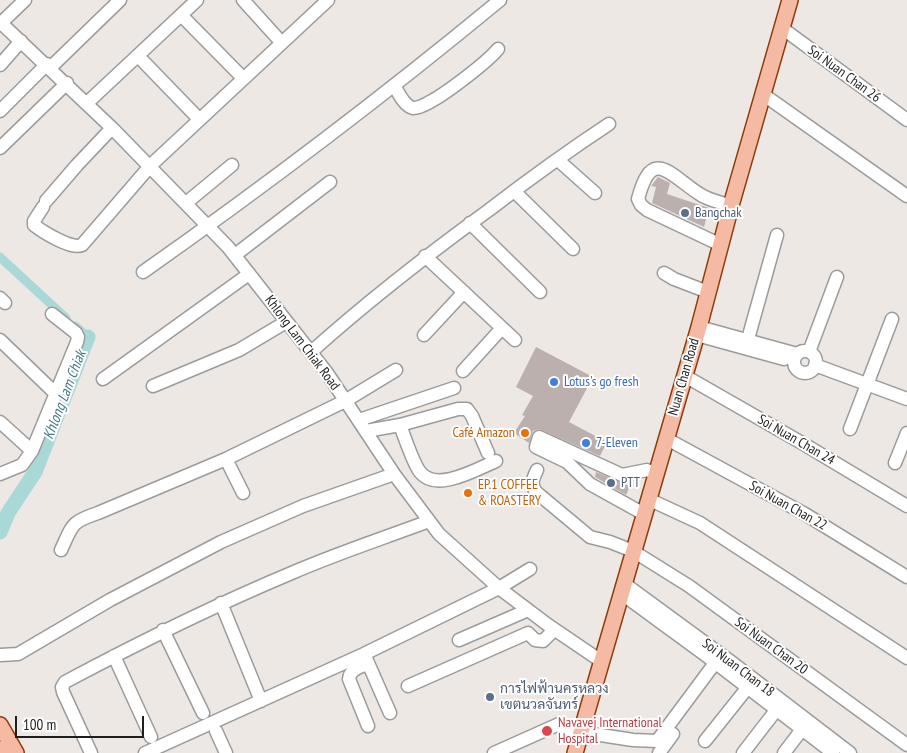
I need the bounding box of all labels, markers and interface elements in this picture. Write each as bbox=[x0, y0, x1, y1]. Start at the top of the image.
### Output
street label: Soi Nuan Chan 26 bbox=[804, 42, 884, 106]
place label: Bangchak bbox=[695, 205, 742, 221]
marker: Bangchak bbox=[679, 207, 691, 219]
street label: Khlong Lam Chiak Road bbox=[261, 292, 343, 394]
street label: Nuan Chan Road bbox=[665, 336, 703, 418]
water label: Khlong Lam Chiak bbox=[40, 348, 90, 442]
place label: Lotus's go fresh bbox=[564, 374, 639, 390]
marker: Lotus's go fresh bbox=[548, 376, 560, 388]
street label: Soi Nuan Chan 24 bbox=[754, 411, 838, 469]
place label: Café Amazon bbox=[453, 425, 515, 441]
marker: Café Amazon bbox=[519, 427, 531, 439]
place label: 7-Eleven bbox=[596, 435, 638, 451]
marker: 7-Eleven bbox=[580, 437, 592, 449]
place label: PTT bbox=[621, 475, 640, 491]
place label: EP.1 COFFEE & ROASTERY bbox=[478, 477, 541, 510]
marker: PTT bbox=[605, 477, 617, 489]
street label: Soi Nuan Chan 22 bbox=[746, 478, 830, 534]
marker: EP.1 COFFEE & ROASTERY bbox=[462, 487, 474, 499]
street label: Soi Nuan Chan 20 bbox=[731, 614, 811, 678]
street label: Soi Nuan Chan 18 bbox=[699, 635, 777, 701]
place label: การไฟฟ้านครหลวง เขตนวลจันทร์ bbox=[500, 681, 609, 714]
marker: การไฟฟ้านครหลวง เขตนวลจันทร์ bbox=[484, 691, 496, 703]
scale bar bbox=[18, 706, 146, 738]
text: 100 m bbox=[23, 715, 56, 734]
place label: Navavej International Hospital bbox=[558, 715, 662, 748]
marker: Navavej International Hospital bbox=[540, 724, 554, 738]

